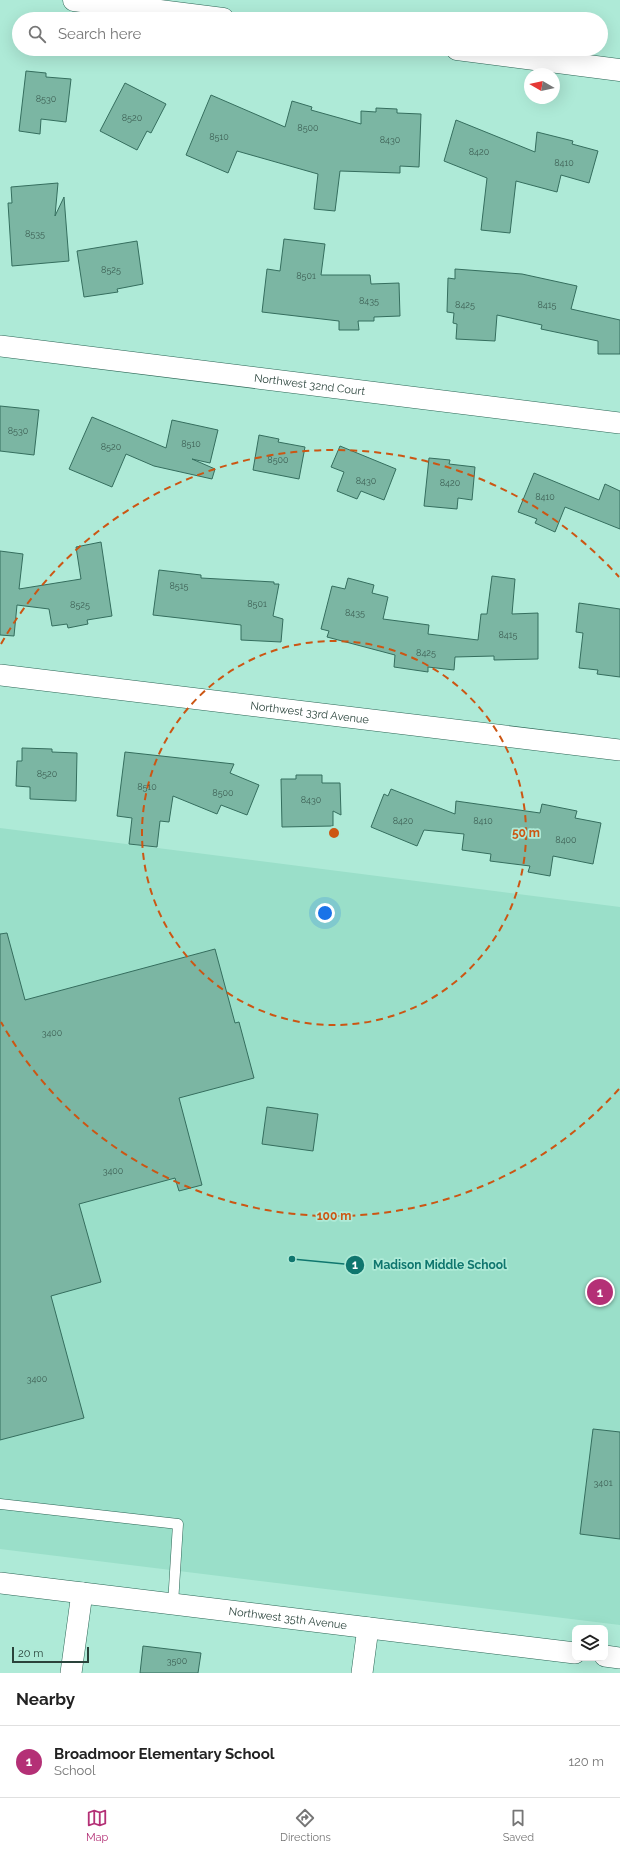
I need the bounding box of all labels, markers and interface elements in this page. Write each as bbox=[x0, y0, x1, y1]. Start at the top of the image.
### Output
search box bbox=[12, 12, 608, 56]
icon: search bbox=[26, 23, 48, 45]
text: Search here bbox=[58, 25, 141, 43]
north arrow bbox=[524, 68, 560, 104]
house number: 8530 bbox=[36, 94, 57, 104]
house number: 8520 bbox=[122, 113, 143, 123]
house number: 8500 bbox=[297, 123, 319, 133]
house number: 8510 bbox=[209, 132, 229, 142]
house number: 8430 bbox=[380, 135, 401, 145]
house number: 8420 bbox=[469, 147, 490, 157]
house number: 8410 bbox=[554, 158, 574, 168]
house number: 8535 bbox=[25, 229, 45, 239]
house number: 8525 bbox=[101, 265, 121, 275]
house number: 8501 bbox=[296, 271, 316, 281]
house number: 8435 bbox=[359, 296, 379, 306]
house number: 8425 bbox=[455, 300, 475, 310]
house number: 8415 bbox=[537, 300, 557, 310]
street label: Northwest 32nd Court bbox=[253, 371, 366, 398]
house number: 8530 bbox=[8, 426, 29, 436]
house number: 8510 bbox=[181, 439, 201, 449]
house number: 8520 bbox=[101, 442, 122, 452]
house number: 8500 bbox=[267, 455, 289, 465]
house number: 8430 bbox=[356, 476, 377, 486]
house number: 8420 bbox=[440, 478, 461, 488]
house number: 8410 bbox=[535, 492, 555, 502]
house number: 8515 bbox=[170, 581, 189, 591]
house number: 8501 bbox=[247, 599, 267, 609]
house number: 8525 bbox=[70, 600, 90, 610]
house number: 8435 bbox=[345, 608, 365, 618]
house number: 8415 bbox=[498, 630, 518, 640]
house number: 8425 bbox=[416, 648, 436, 658]
street label: Northwest 33rd Avenue bbox=[250, 699, 370, 726]
house number: 8520 bbox=[37, 769, 58, 779]
house number: 8510 bbox=[137, 782, 157, 792]
house number: 8500 bbox=[212, 788, 234, 798]
house number: 8430 bbox=[301, 795, 322, 805]
house number: 8420 bbox=[393, 816, 414, 826]
house number: 8410 bbox=[473, 816, 493, 826]
centre of rings bbox=[327, 826, 341, 840]
text: 50 m bbox=[512, 826, 540, 840]
house number: 8400 bbox=[555, 835, 577, 845]
your location bbox=[315, 903, 335, 923]
house number: 3400 bbox=[42, 1028, 63, 1038]
house number: 3400 bbox=[103, 1166, 124, 1176]
text: 100 m bbox=[317, 1209, 351, 1223]
callout: Madison Middle School bbox=[345, 1253, 515, 1277]
text: 1 bbox=[352, 1258, 358, 1272]
text: Madison Middle School bbox=[373, 1258, 507, 1272]
pin: 1 bbox=[587, 1277, 613, 1307]
house number: 3400 bbox=[27, 1374, 48, 1384]
house number: 3401 bbox=[593, 1478, 613, 1488]
street label: Northwest 35th Avenue bbox=[228, 1604, 348, 1632]
map controls bbox=[572, 1625, 608, 1661]
button: layers bbox=[572, 1625, 608, 1661]
scale bar bbox=[12, 1645, 89, 1664]
text: 20 m bbox=[18, 1647, 43, 1660]
house number: 3500 bbox=[167, 1656, 188, 1666]
text: Nearby bbox=[16, 1689, 75, 1709]
text: Broadmoor Elementary School bbox=[54, 1745, 275, 1763]
text: 1 bbox=[26, 1754, 32, 1769]
text: 120 m bbox=[568, 1754, 604, 1769]
text: School bbox=[54, 1763, 96, 1778]
tab: Map bbox=[86, 1807, 108, 1844]
tab: Directions bbox=[280, 1807, 331, 1844]
tab: Saved bbox=[503, 1807, 534, 1844]

